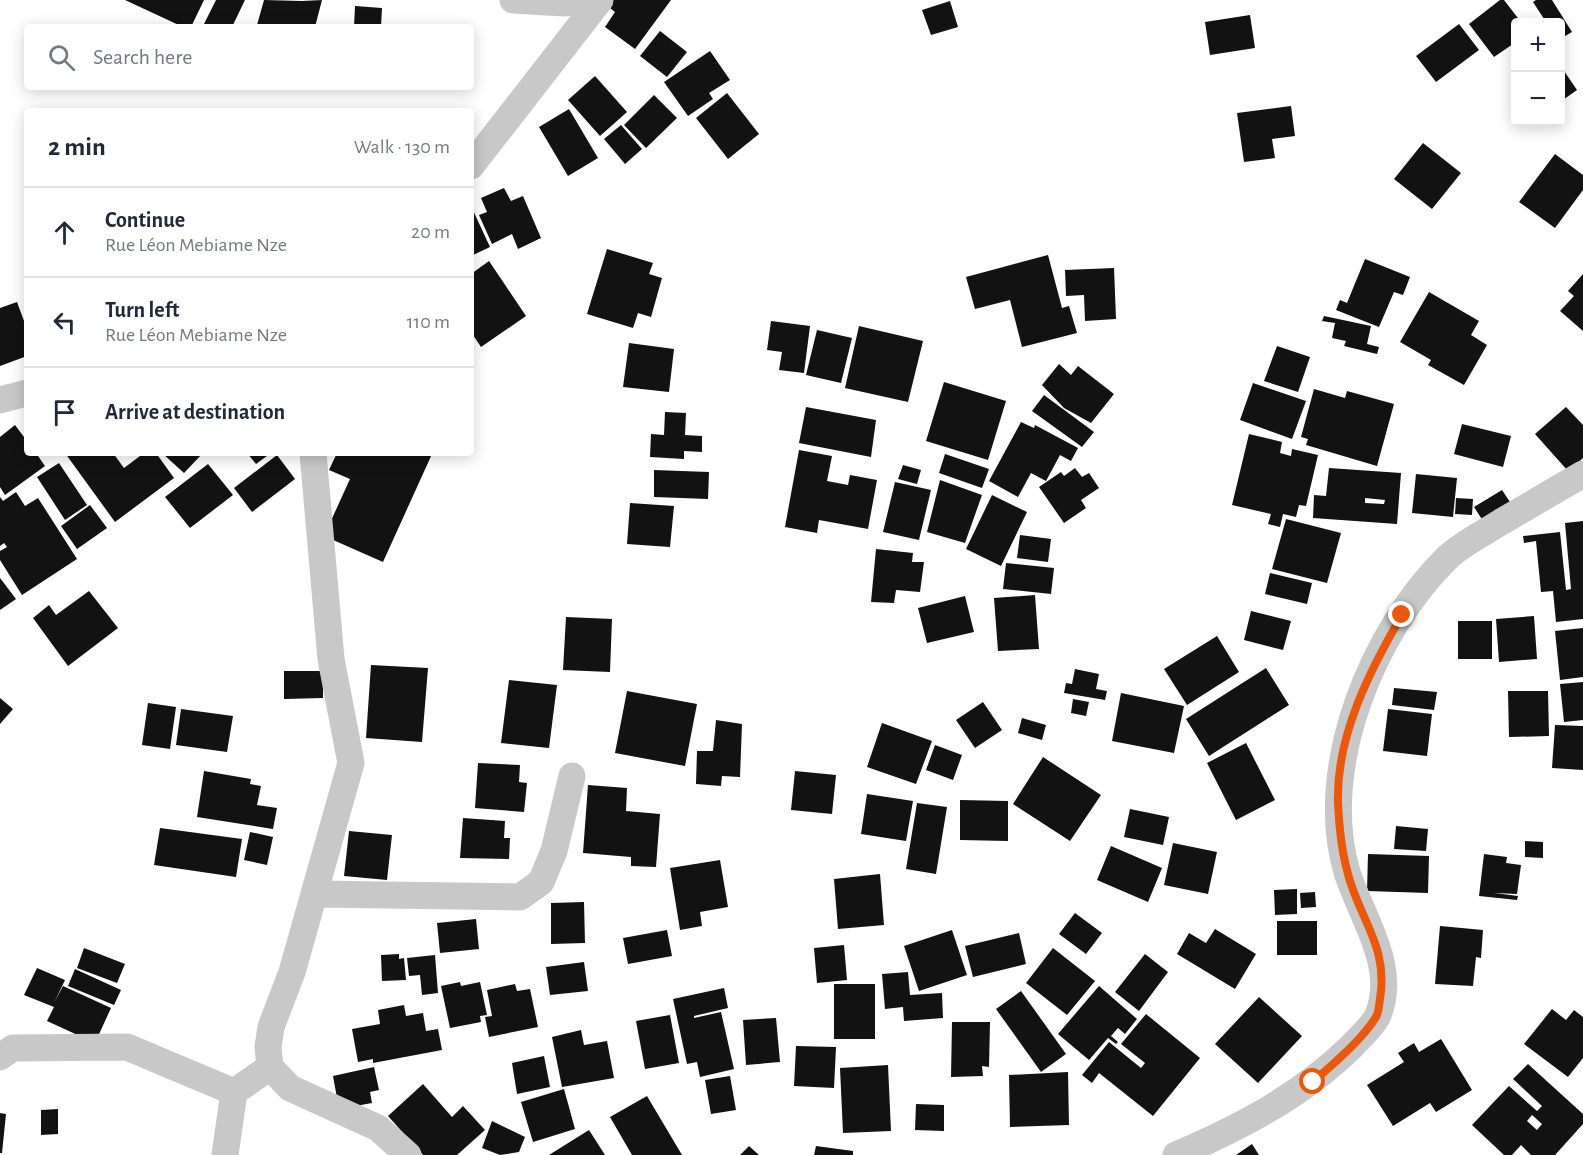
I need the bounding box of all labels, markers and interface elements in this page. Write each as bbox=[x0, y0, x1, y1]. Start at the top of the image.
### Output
map controls bbox=[1511, 18, 1565, 126]
button: + bbox=[1511, 18, 1565, 72]
search box bbox=[24, 24, 474, 90]
icon: search bbox=[45, 41, 78, 74]
text: Search here bbox=[93, 46, 192, 68]
button: − bbox=[1511, 72, 1565, 126]
text: 2 min bbox=[48, 134, 106, 160]
text: Walk · 130 m bbox=[354, 137, 450, 157]
text: Continue bbox=[105, 209, 185, 231]
icon: ahead bbox=[48, 216, 81, 249]
text: 20 m bbox=[411, 222, 450, 242]
text: Rue Léon Mebiame Nze bbox=[105, 235, 287, 255]
text: Turn left bbox=[105, 299, 179, 321]
icon: left bbox=[48, 306, 81, 339]
text: 110 m bbox=[406, 312, 450, 332]
text: Rue Léon Mebiame Nze bbox=[105, 325, 287, 345]
icon: arrive bbox=[48, 396, 81, 429]
text: Arrive at destination bbox=[105, 401, 285, 423]
route end bbox=[1388, 601, 1414, 627]
route start bbox=[1299, 1068, 1325, 1094]

